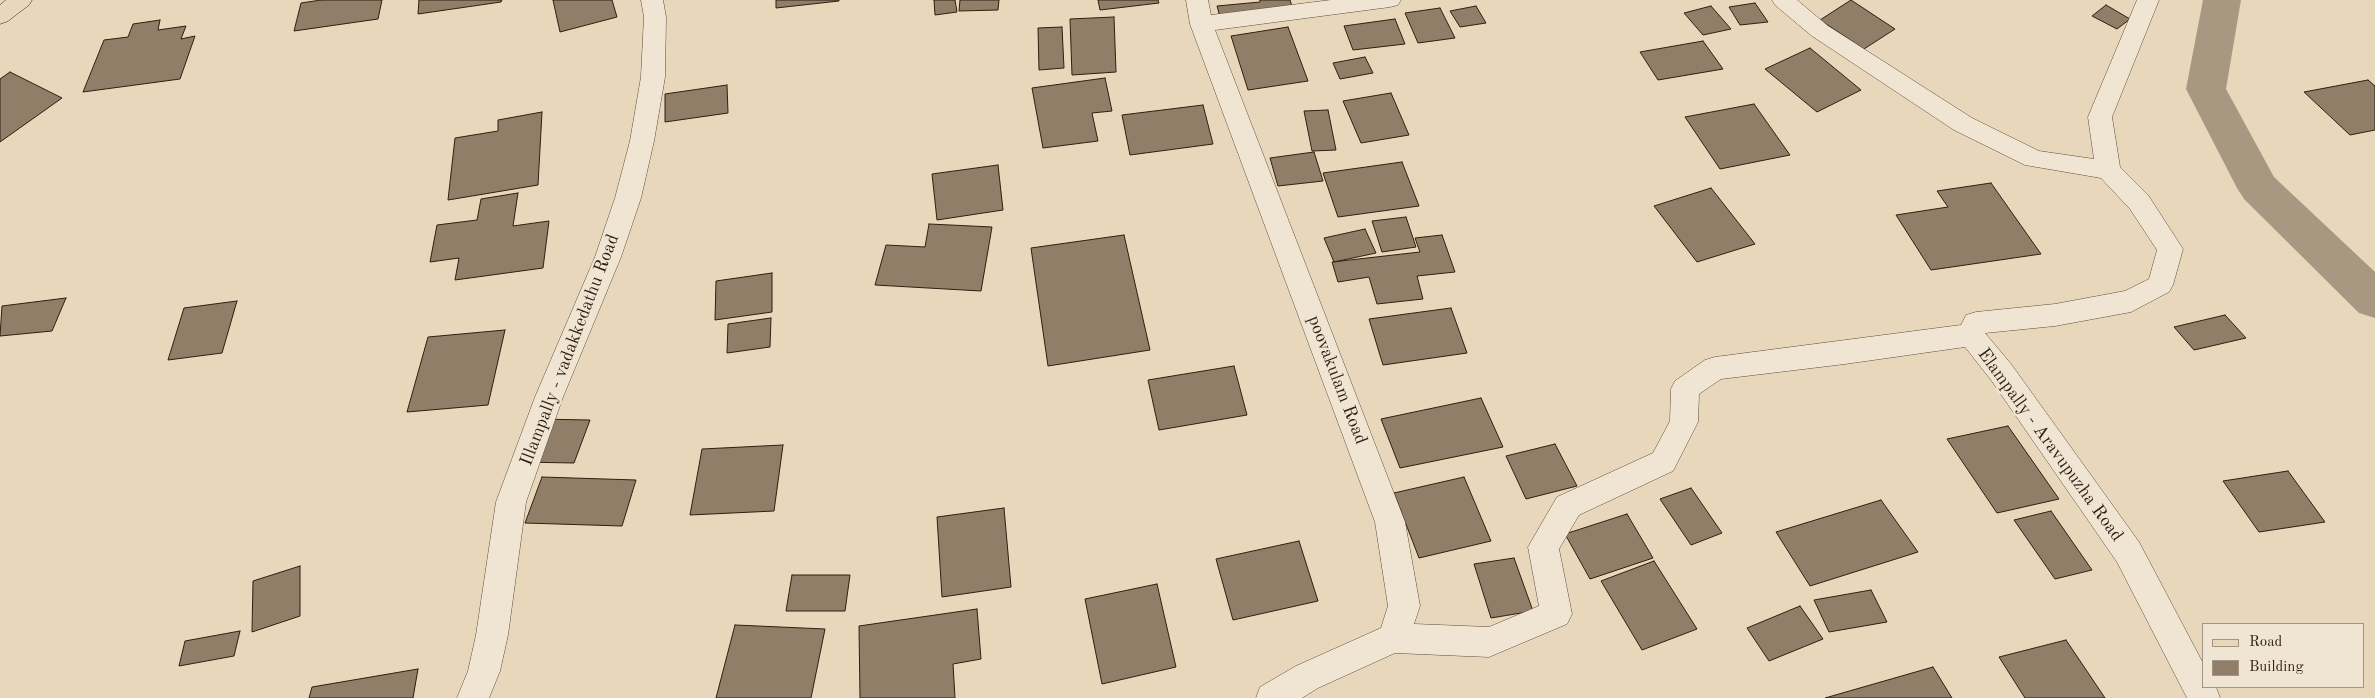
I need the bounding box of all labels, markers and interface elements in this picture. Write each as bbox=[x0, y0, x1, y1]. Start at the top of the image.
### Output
street label: Illampally - vadakkedathu Road bbox=[516, 231, 624, 469]
street label: poovakulam Road bbox=[1302, 312, 1372, 448]
street label: Elampally - Aravupuzha Road bbox=[1973, 344, 2127, 546]
legend bbox=[2202, 623, 2365, 688]
text: Road bbox=[2249, 635, 2282, 650]
text: Building bbox=[2249, 660, 2304, 675]

